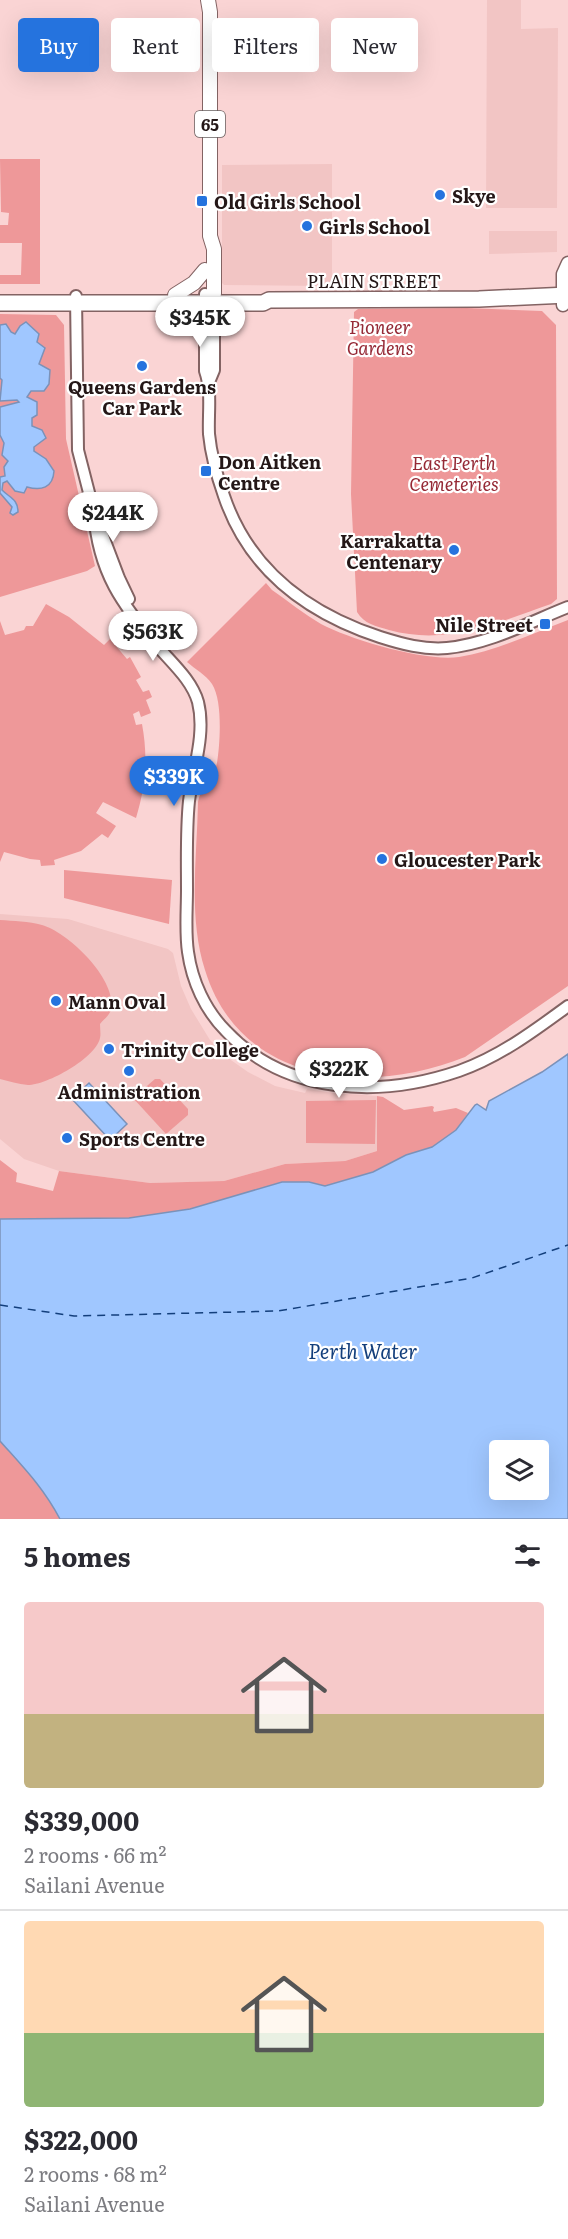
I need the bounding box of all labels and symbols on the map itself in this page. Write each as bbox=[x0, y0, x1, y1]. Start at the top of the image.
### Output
road number: 65 bbox=[195, 111, 225, 137]
place label: Skye bbox=[452, 182, 496, 209]
place label: Old Girls School bbox=[214, 188, 361, 215]
marker: Skye bbox=[433, 188, 447, 202]
marker: Old Girls School bbox=[195, 194, 209, 208]
place label: Girls School bbox=[319, 213, 430, 240]
marker: Girls School bbox=[300, 219, 314, 233]
street label: PLAIN STREET bbox=[307, 267, 441, 294]
pin: $345K bbox=[158, 297, 242, 348]
park label: Pioneer Gardens bbox=[347, 313, 413, 361]
marker: Queens Gardens Car Park bbox=[135, 359, 149, 373]
place label: Queens Gardens Car Park bbox=[68, 373, 216, 421]
place label: Don Aitken Centre bbox=[218, 448, 322, 496]
park label: East Perth Cemeteries bbox=[409, 449, 499, 497]
marker: Don Aitken Centre bbox=[199, 464, 213, 478]
pin: $244K bbox=[71, 492, 155, 543]
place label: Karrakatta Centenary bbox=[340, 527, 443, 575]
marker: Karrakatta Centenary bbox=[447, 543, 461, 557]
pin: $563K bbox=[111, 611, 195, 662]
place label: Nile Street bbox=[435, 611, 533, 638]
marker: Nile Street bbox=[538, 617, 552, 631]
pin: $339K bbox=[132, 756, 216, 807]
place label: Gloucester Park bbox=[394, 846, 541, 873]
marker: Gloucester Park bbox=[375, 852, 389, 866]
place label: Mann Oval bbox=[68, 988, 166, 1015]
marker: Mann Oval bbox=[49, 994, 63, 1008]
place label: Trinity College bbox=[121, 1036, 259, 1063]
marker: Trinity College bbox=[102, 1042, 116, 1056]
pin: $322K bbox=[297, 1048, 381, 1099]
marker: Administration bbox=[122, 1064, 136, 1078]
place label: Administration bbox=[58, 1078, 201, 1105]
place label: Sports Centre bbox=[79, 1125, 205, 1152]
marker: Sports Centre bbox=[60, 1131, 74, 1145]
water label: Perth Water bbox=[308, 1335, 418, 1365]

